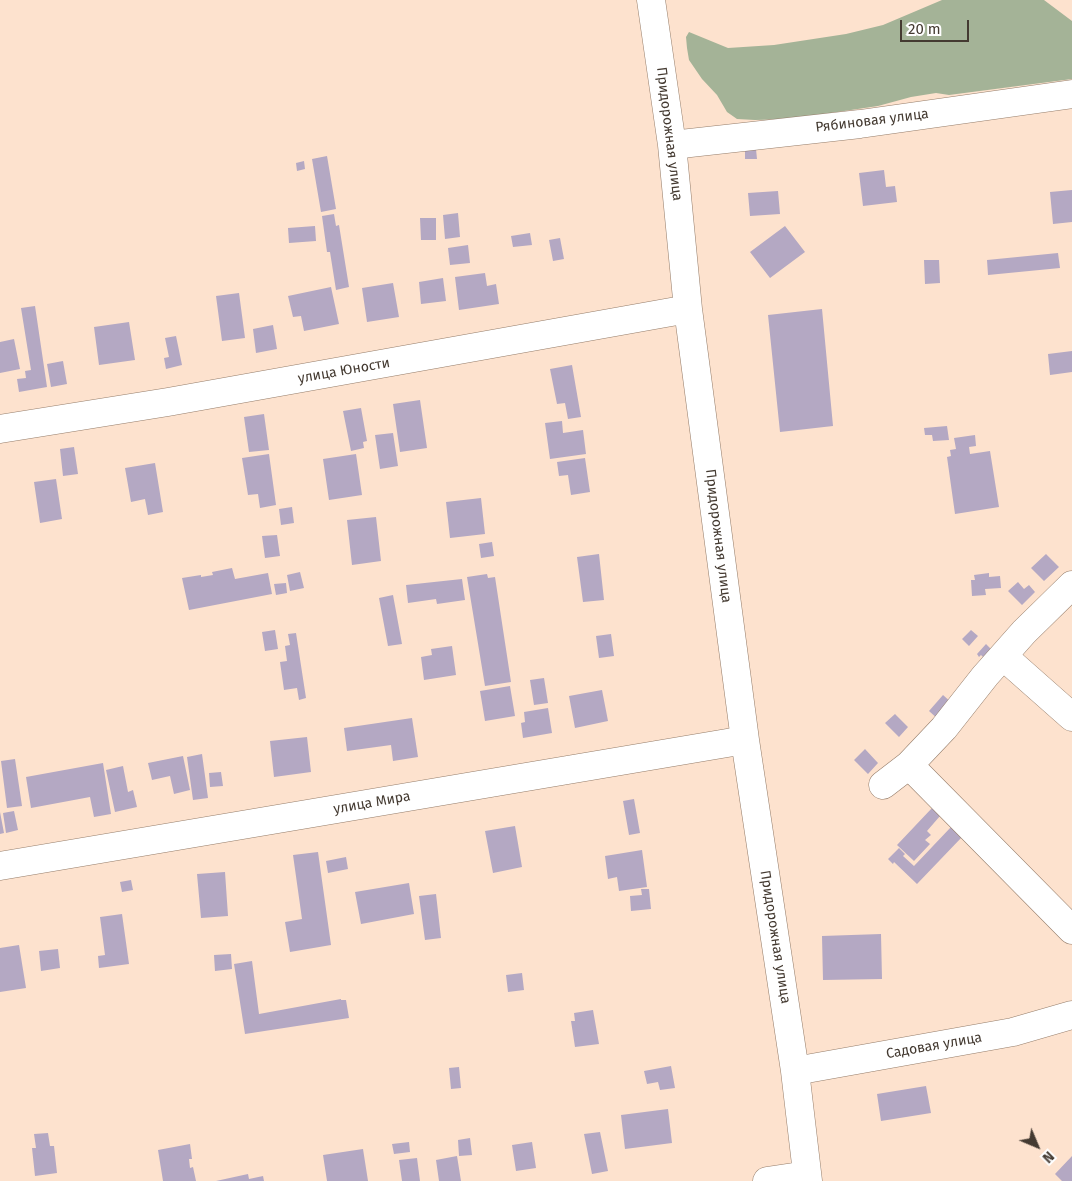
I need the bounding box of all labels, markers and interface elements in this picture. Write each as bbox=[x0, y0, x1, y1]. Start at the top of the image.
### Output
scale bar bbox=[902, 10, 971, 42]
text: 20 m bbox=[908, 20, 941, 38]
street label: Придорожная улица bbox=[652, 66, 686, 202]
street label: Рябиновая улица bbox=[814, 106, 930, 136]
street label: улица Юности bbox=[297, 355, 391, 387]
street label: Придорожная улица bbox=[701, 468, 735, 604]
street label: улица Мира bbox=[332, 788, 412, 818]
street label: Придорожная улица bbox=[756, 869, 794, 1005]
street label: Садовая улица bbox=[885, 1029, 983, 1063]
north arrow bbox=[1012, 1121, 1062, 1171]
text: N bbox=[1039, 1148, 1057, 1166]

